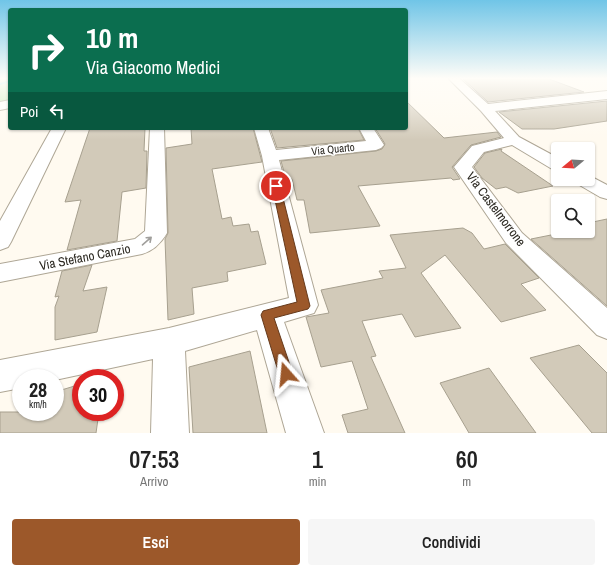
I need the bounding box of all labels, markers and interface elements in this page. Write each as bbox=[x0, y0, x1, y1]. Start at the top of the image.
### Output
text: 10 m bbox=[86, 19, 138, 57]
icon: right bbox=[20, 24, 72, 76]
text: Via Giacomo Medici bbox=[86, 55, 220, 80]
icon: left bbox=[46, 100, 68, 122]
text: Poi bbox=[20, 101, 38, 122]
street label: Via Quarto bbox=[311, 140, 355, 158]
north arrow bbox=[551, 142, 595, 186]
map controls bbox=[551, 142, 595, 238]
street label: Via Castelmorrone bbox=[463, 168, 530, 250]
pin bbox=[259, 169, 293, 203]
icon: arrive bbox=[265, 175, 287, 197]
button: search bbox=[551, 194, 595, 238]
one-way arrow bbox=[141, 237, 152, 246]
street label: Via Stefano Canzio bbox=[38, 240, 132, 274]
position arrow bbox=[265, 353, 307, 395]
speed limit sign: 30 bbox=[72, 369, 124, 421]
text: 28 bbox=[29, 376, 47, 403]
text: km/h bbox=[29, 398, 47, 411]
text: 07:53 bbox=[129, 443, 179, 475]
text: 1 bbox=[312, 443, 323, 475]
text: 60 bbox=[456, 443, 478, 475]
text: Arrivo bbox=[140, 473, 169, 490]
text: min bbox=[309, 473, 326, 490]
text: m bbox=[462, 473, 471, 490]
button: Esci bbox=[12, 519, 300, 565]
button: Condividi bbox=[308, 519, 595, 565]

